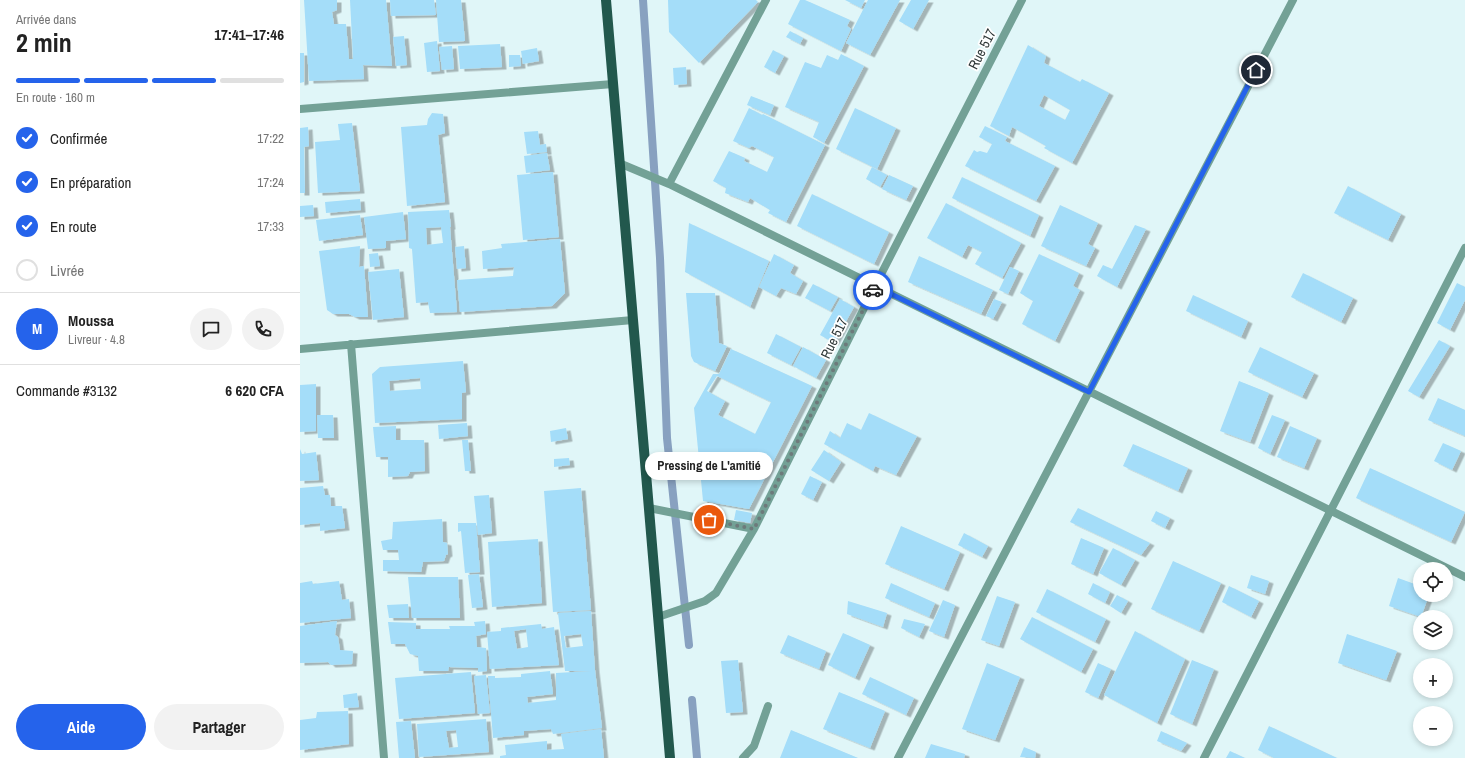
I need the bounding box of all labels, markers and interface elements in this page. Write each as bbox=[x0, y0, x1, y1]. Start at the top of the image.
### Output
text: Arrivée dans bbox=[16, 11, 76, 28]
text: 17:41–17:46 bbox=[214, 24, 284, 45]
text: 2 min bbox=[16, 25, 72, 60]
street label: Rue 517 bbox=[964, 26, 1000, 72]
pin bbox=[1239, 53, 1273, 87]
icon: home bbox=[1245, 59, 1267, 81]
text: En route · 160 m bbox=[16, 89, 95, 106]
icon: check bbox=[16, 127, 38, 149]
text: Confirmée bbox=[50, 128, 107, 149]
text: 17:22 bbox=[257, 130, 284, 147]
icon: check bbox=[16, 171, 38, 193]
text: En préparation bbox=[50, 172, 131, 193]
text: 17:24 bbox=[257, 174, 284, 191]
icon: check bbox=[16, 215, 38, 237]
text: En route bbox=[50, 216, 97, 237]
text: 17:33 bbox=[257, 218, 284, 235]
text: Livrée bbox=[50, 260, 84, 281]
courier bbox=[853, 270, 893, 310]
icon: car bbox=[862, 279, 884, 301]
button: chat bbox=[190, 308, 232, 350]
button: phone bbox=[242, 308, 284, 350]
text: Moussa bbox=[68, 310, 114, 331]
street label: Rue 517 bbox=[816, 315, 852, 361]
text: M bbox=[32, 318, 42, 339]
text: Livreur · 4.8 bbox=[68, 331, 125, 348]
text: Commande #3132 bbox=[16, 380, 117, 401]
text: 6 620 CFA bbox=[225, 380, 284, 401]
callout: Pressing de L'amitié bbox=[645, 452, 773, 480]
text: Pressing de L'amitié bbox=[657, 457, 761, 474]
pin bbox=[692, 503, 726, 537]
icon: bag bbox=[698, 509, 720, 531]
map controls bbox=[1413, 562, 1453, 746]
button: locate bbox=[1413, 562, 1453, 602]
button: layers bbox=[1413, 610, 1453, 650]
button: + bbox=[1413, 658, 1453, 698]
button: Aide bbox=[16, 704, 146, 750]
button: Partager bbox=[154, 704, 284, 750]
button: − bbox=[1413, 706, 1453, 746]

